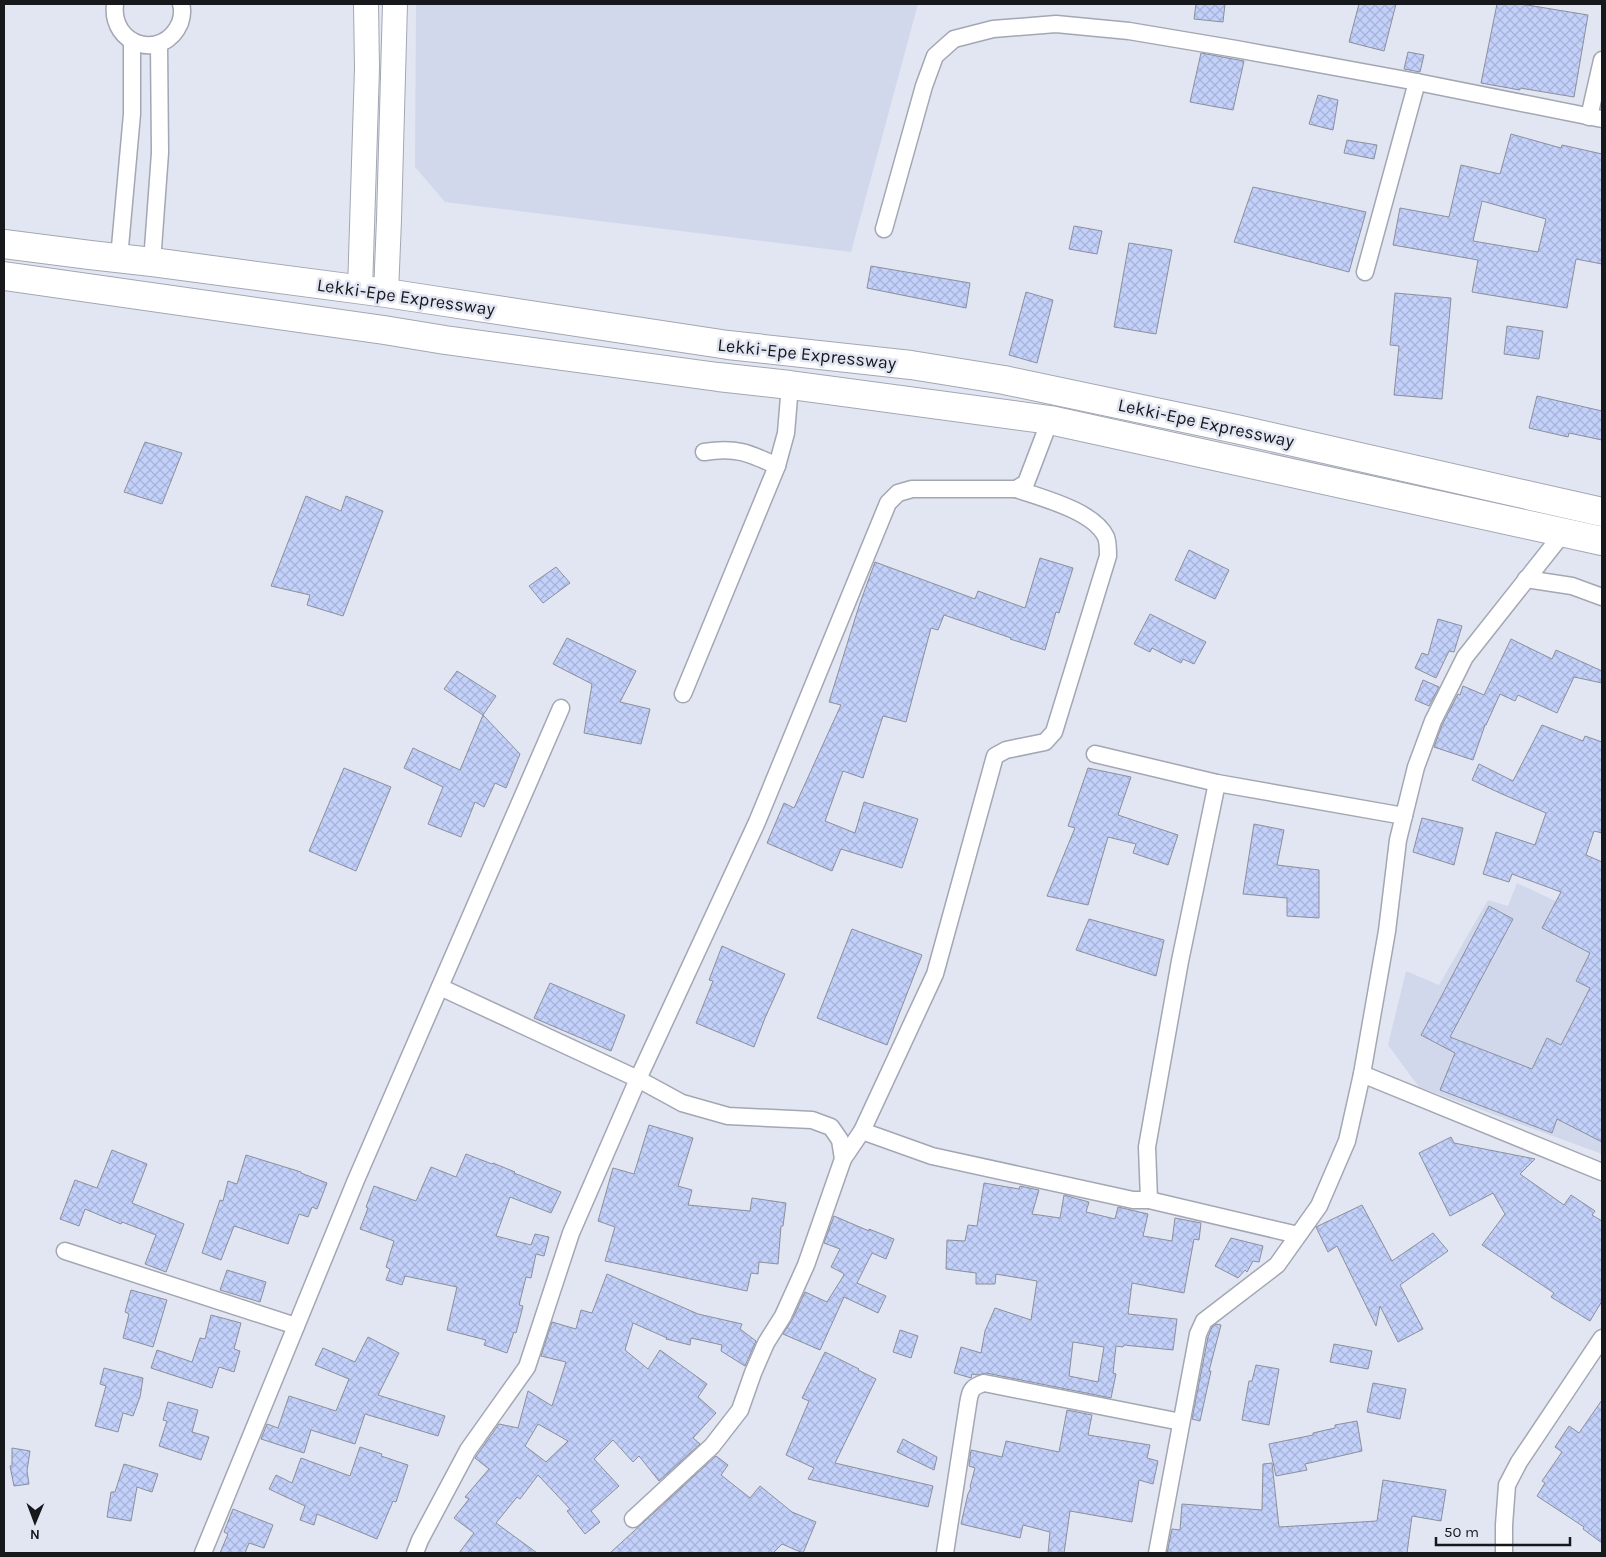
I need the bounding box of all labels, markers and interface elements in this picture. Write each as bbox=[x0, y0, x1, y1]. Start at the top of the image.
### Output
street label: Lekki-Epe Expressway bbox=[316, 274, 497, 320]
street label: Lekki-Epe Expressway bbox=[717, 334, 898, 374]
street label: Lekki-Epe Expressway bbox=[1116, 394, 1297, 453]
north arrow bbox=[10, 1497, 60, 1547]
scale bar bbox=[1436, 1514, 1570, 1546]
text: 50 m bbox=[1444, 1523, 1479, 1541]
text: N bbox=[30, 1526, 40, 1543]

